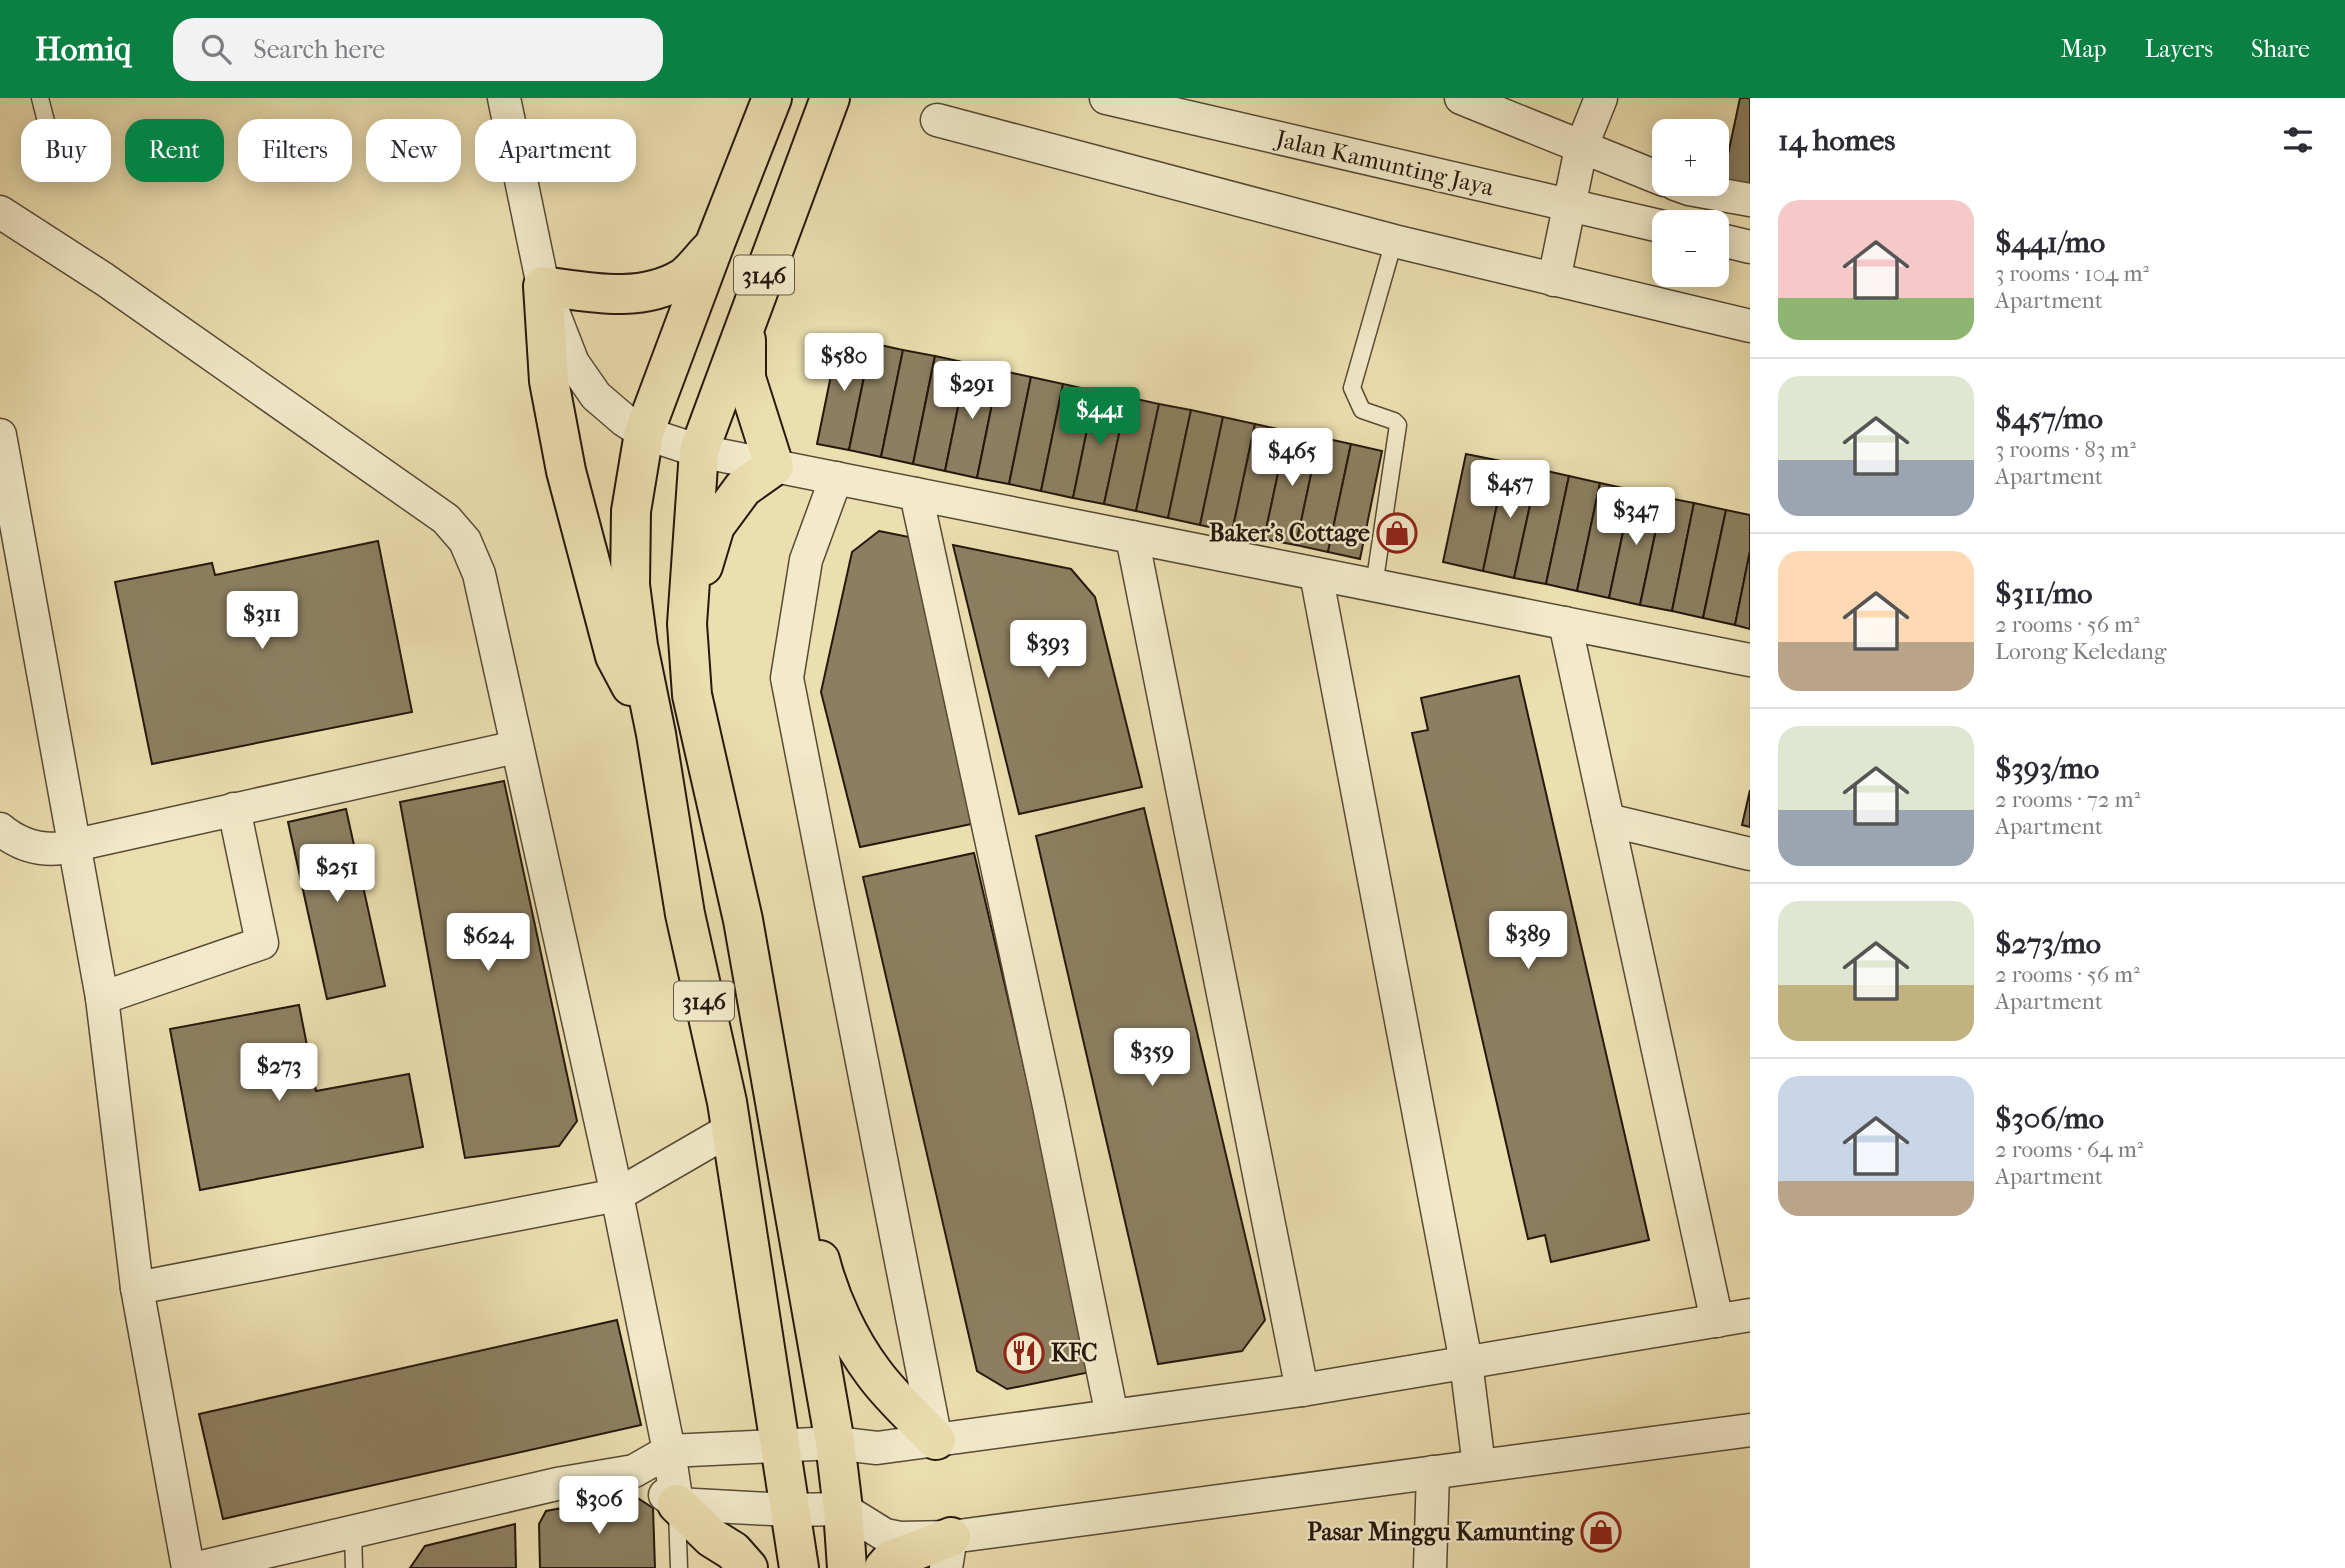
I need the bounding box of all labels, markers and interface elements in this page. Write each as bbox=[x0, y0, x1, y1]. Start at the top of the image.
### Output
search box bbox=[173, 18, 663, 81]
text: Homiq bbox=[35, 30, 131, 69]
icon: search bbox=[197, 30, 235, 68]
text: Search here bbox=[253, 34, 385, 65]
text: Map bbox=[2061, 35, 2107, 63]
text: Layers bbox=[2145, 35, 2213, 63]
text: Share bbox=[2251, 35, 2310, 63]
chip: Buy bbox=[21, 119, 111, 182]
chip: Rent bbox=[125, 119, 224, 182]
chip: Filters bbox=[238, 119, 352, 182]
chip: New bbox=[366, 119, 461, 182]
chip: Apartment bbox=[475, 119, 636, 182]
map controls bbox=[1652, 119, 1729, 287]
button: + bbox=[1652, 119, 1729, 196]
icon: filters bbox=[2279, 121, 2317, 159]
text: 14 homes bbox=[1778, 123, 1895, 158]
street label: Jalan Kamunting Jaya bbox=[1271, 124, 1498, 202]
button: − bbox=[1652, 210, 1729, 287]
text: $441/mo bbox=[1995, 225, 2105, 260]
icon: home bbox=[1834, 228, 1918, 312]
road number: 3146 bbox=[734, 256, 794, 294]
text: 3 rooms · 104 m² bbox=[1995, 260, 2149, 287]
text: Apartment bbox=[1995, 287, 2103, 314]
pin: $580 bbox=[803, 334, 885, 393]
text: $580 bbox=[821, 342, 867, 369]
pin: $291 bbox=[931, 362, 1013, 421]
text: $291 bbox=[950, 370, 994, 397]
pin: $441 bbox=[1059, 388, 1141, 447]
text: $441 bbox=[1076, 396, 1124, 423]
text: $457/mo bbox=[1995, 401, 2103, 436]
icon: home bbox=[1834, 404, 1918, 488]
pin: $465 bbox=[1251, 428, 1333, 488]
text: 3 rooms · 83 m² bbox=[1995, 436, 2136, 463]
text: $465 bbox=[1268, 437, 1316, 464]
pin: $457 bbox=[1469, 460, 1551, 520]
text: Apartment bbox=[1995, 463, 2103, 490]
text: $457 bbox=[1487, 469, 1533, 496]
pin: $347 bbox=[1595, 488, 1677, 547]
text: $347 bbox=[1613, 496, 1659, 523]
shop icon: Baker's Cottage bbox=[1376, 512, 1418, 554]
place label: Baker's Cottage bbox=[1209, 519, 1370, 547]
text: $311/mo bbox=[1995, 576, 2093, 611]
icon: home bbox=[1834, 579, 1918, 663]
pin: $311 bbox=[221, 592, 303, 651]
text: $311 bbox=[243, 600, 281, 627]
text: 2 rooms · 56 m² bbox=[1995, 611, 2140, 638]
pin: $393 bbox=[1007, 620, 1089, 680]
text: $393 bbox=[1026, 629, 1070, 656]
text: Lorong Keledang bbox=[1995, 638, 2166, 665]
text: $393/mo bbox=[1995, 751, 2099, 786]
icon: home bbox=[1834, 754, 1918, 838]
text: 2 rooms · 72 m² bbox=[1995, 786, 2140, 813]
text: Apartment bbox=[1995, 813, 2103, 840]
pin: $251 bbox=[296, 844, 378, 904]
text: $251 bbox=[316, 853, 358, 880]
pin: $389 bbox=[1487, 912, 1569, 971]
pin: $624 bbox=[447, 914, 529, 973]
text: $389 bbox=[1505, 920, 1551, 947]
text: $624 bbox=[463, 922, 513, 949]
text: $273/mo bbox=[1995, 926, 2101, 961]
icon: home bbox=[1834, 929, 1918, 1013]
text: 2 rooms · 56 m² bbox=[1995, 961, 2140, 988]
road number: 3146 bbox=[674, 982, 734, 1020]
text: Apartment bbox=[1995, 988, 2103, 1015]
pin: $359 bbox=[1111, 1028, 1193, 1088]
text: $359 bbox=[1130, 1037, 1174, 1064]
pin: $273 bbox=[238, 1044, 320, 1103]
text: $273 bbox=[256, 1052, 302, 1079]
text: $306/mo bbox=[1995, 1101, 2104, 1136]
icon: home bbox=[1834, 1104, 1918, 1188]
text: 2 rooms · 64 m² bbox=[1995, 1136, 2143, 1163]
text: Apartment bbox=[1995, 1163, 2103, 1190]
restaurant icon: KFC bbox=[1003, 1332, 1045, 1374]
place label: KFC bbox=[1051, 1339, 1097, 1367]
pin: $306 bbox=[558, 1476, 640, 1536]
text: $306 bbox=[575, 1485, 623, 1512]
shop icon: Pasar Minggu Kamunting bbox=[1580, 1511, 1622, 1553]
place label: Pasar Minggu Kamunting bbox=[1307, 1518, 1575, 1546]

